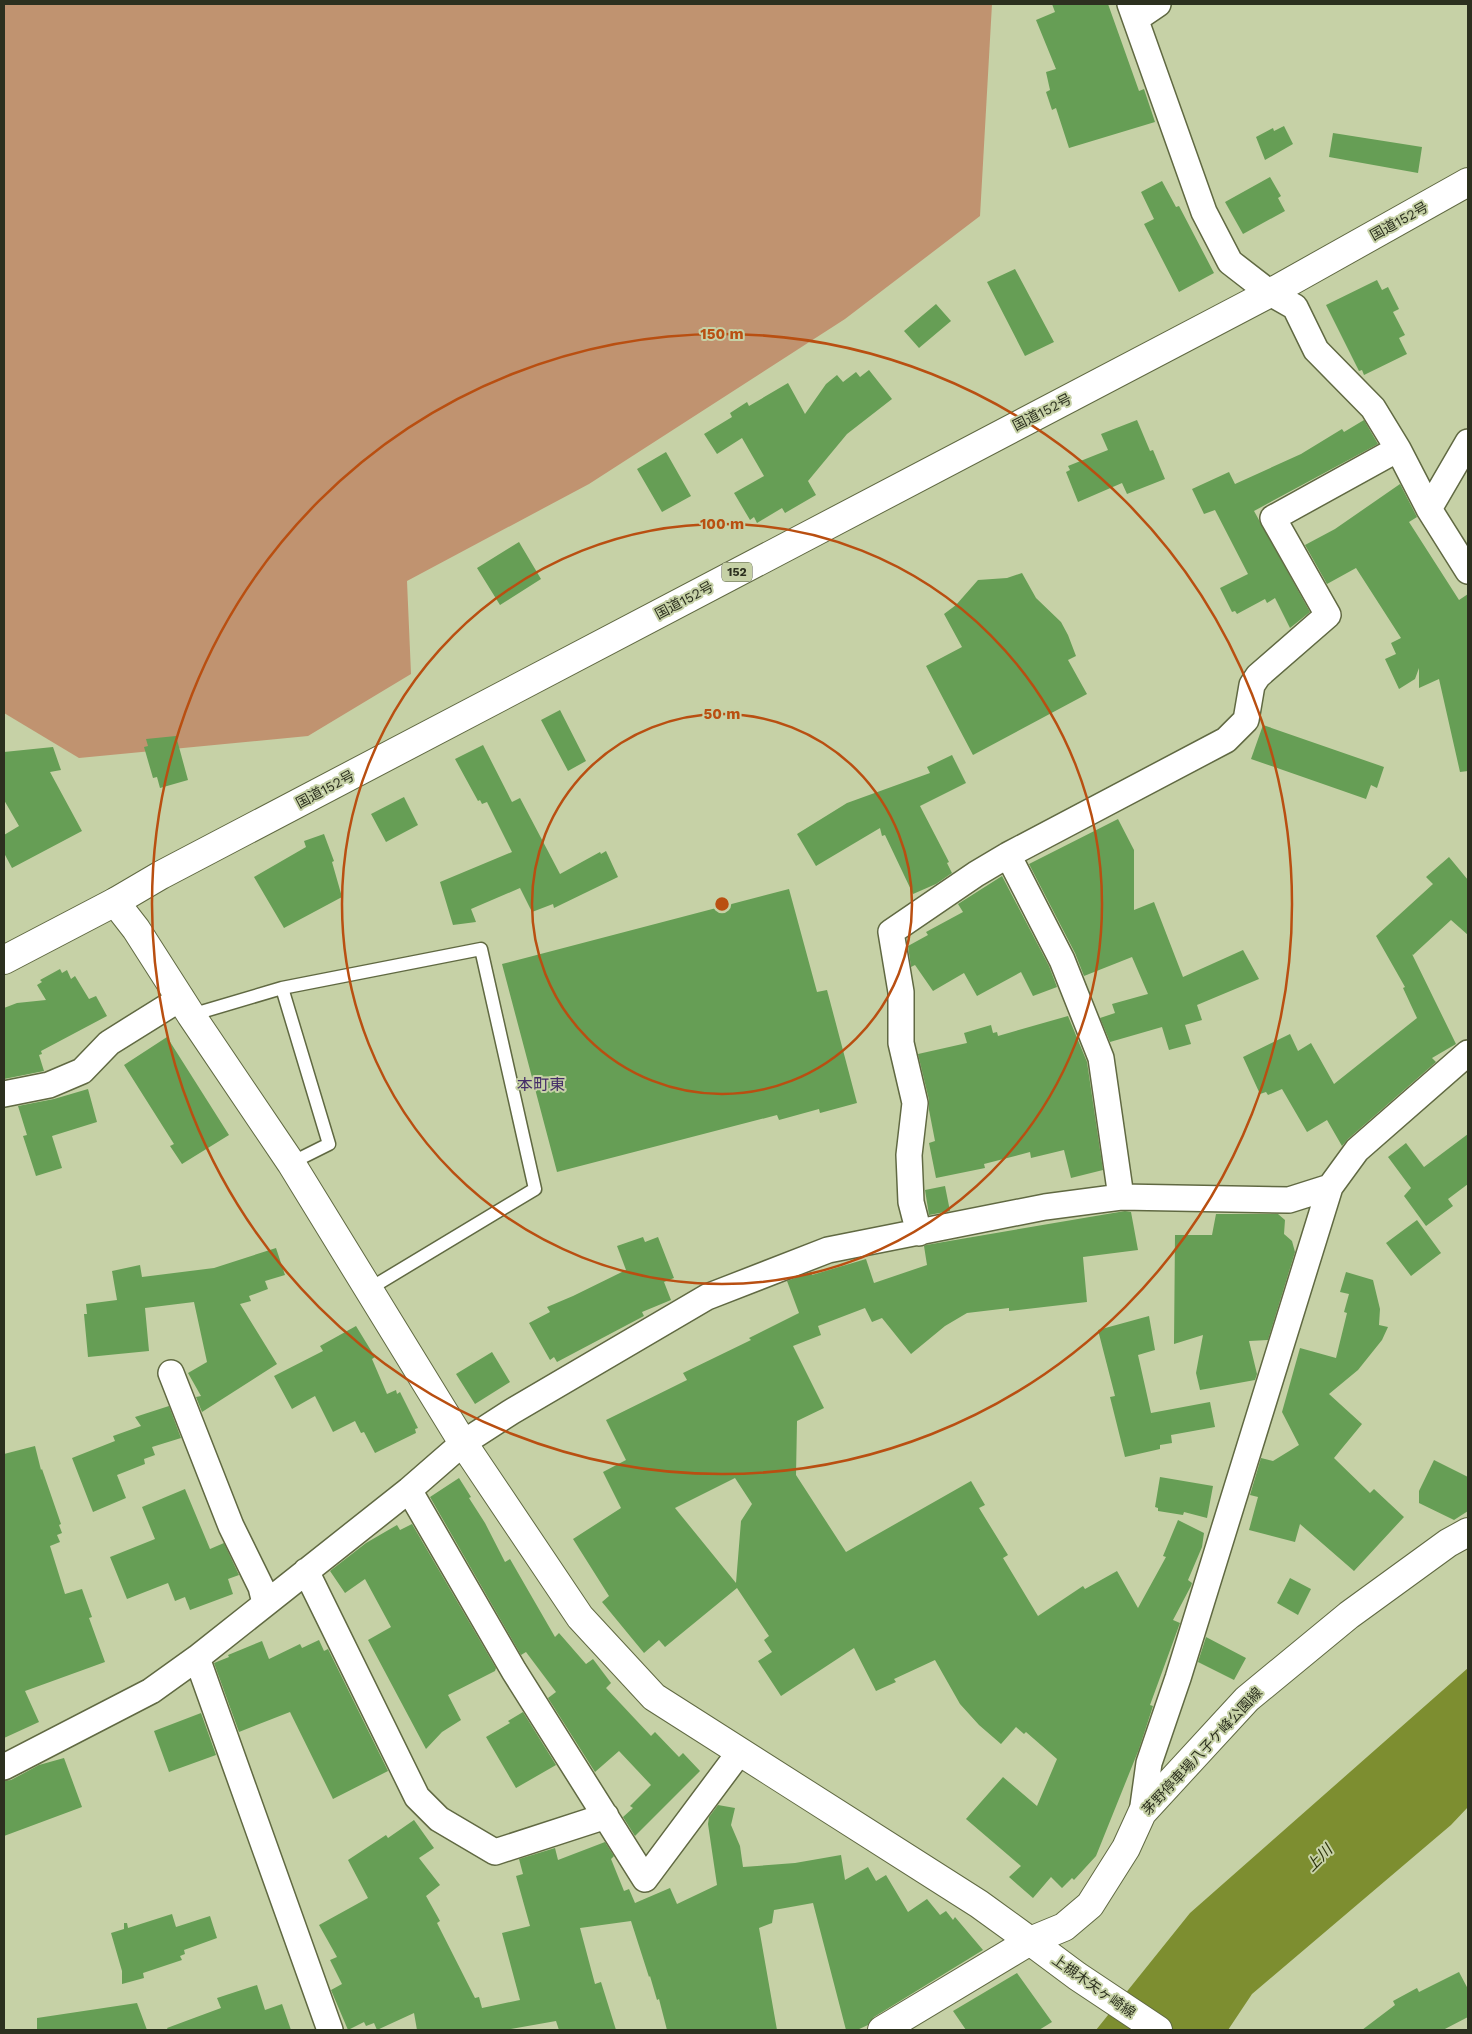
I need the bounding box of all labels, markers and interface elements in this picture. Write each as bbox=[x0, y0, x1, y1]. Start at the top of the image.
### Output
street label: 国道152号 bbox=[1367, 199, 1431, 243]
text: 150 m bbox=[700, 325, 744, 343]
street label: 国道152号 bbox=[1010, 390, 1074, 434]
text: 100 m bbox=[700, 515, 744, 533]
road number: 152 bbox=[722, 562, 752, 582]
street label: 国道152号 bbox=[652, 578, 716, 622]
text: 50 m bbox=[704, 705, 740, 723]
street label: 国道152号 bbox=[293, 767, 357, 811]
centre of rings bbox=[713, 895, 731, 913]
district label: 本町東 bbox=[517, 1075, 565, 1094]
street label: 茅野停車場八子ケ峰公園線 bbox=[1139, 1684, 1265, 1818]
water label: 上川 bbox=[1302, 1840, 1337, 1875]
street label: 上槻木矢ヶ崎線 bbox=[1049, 1951, 1139, 2021]

